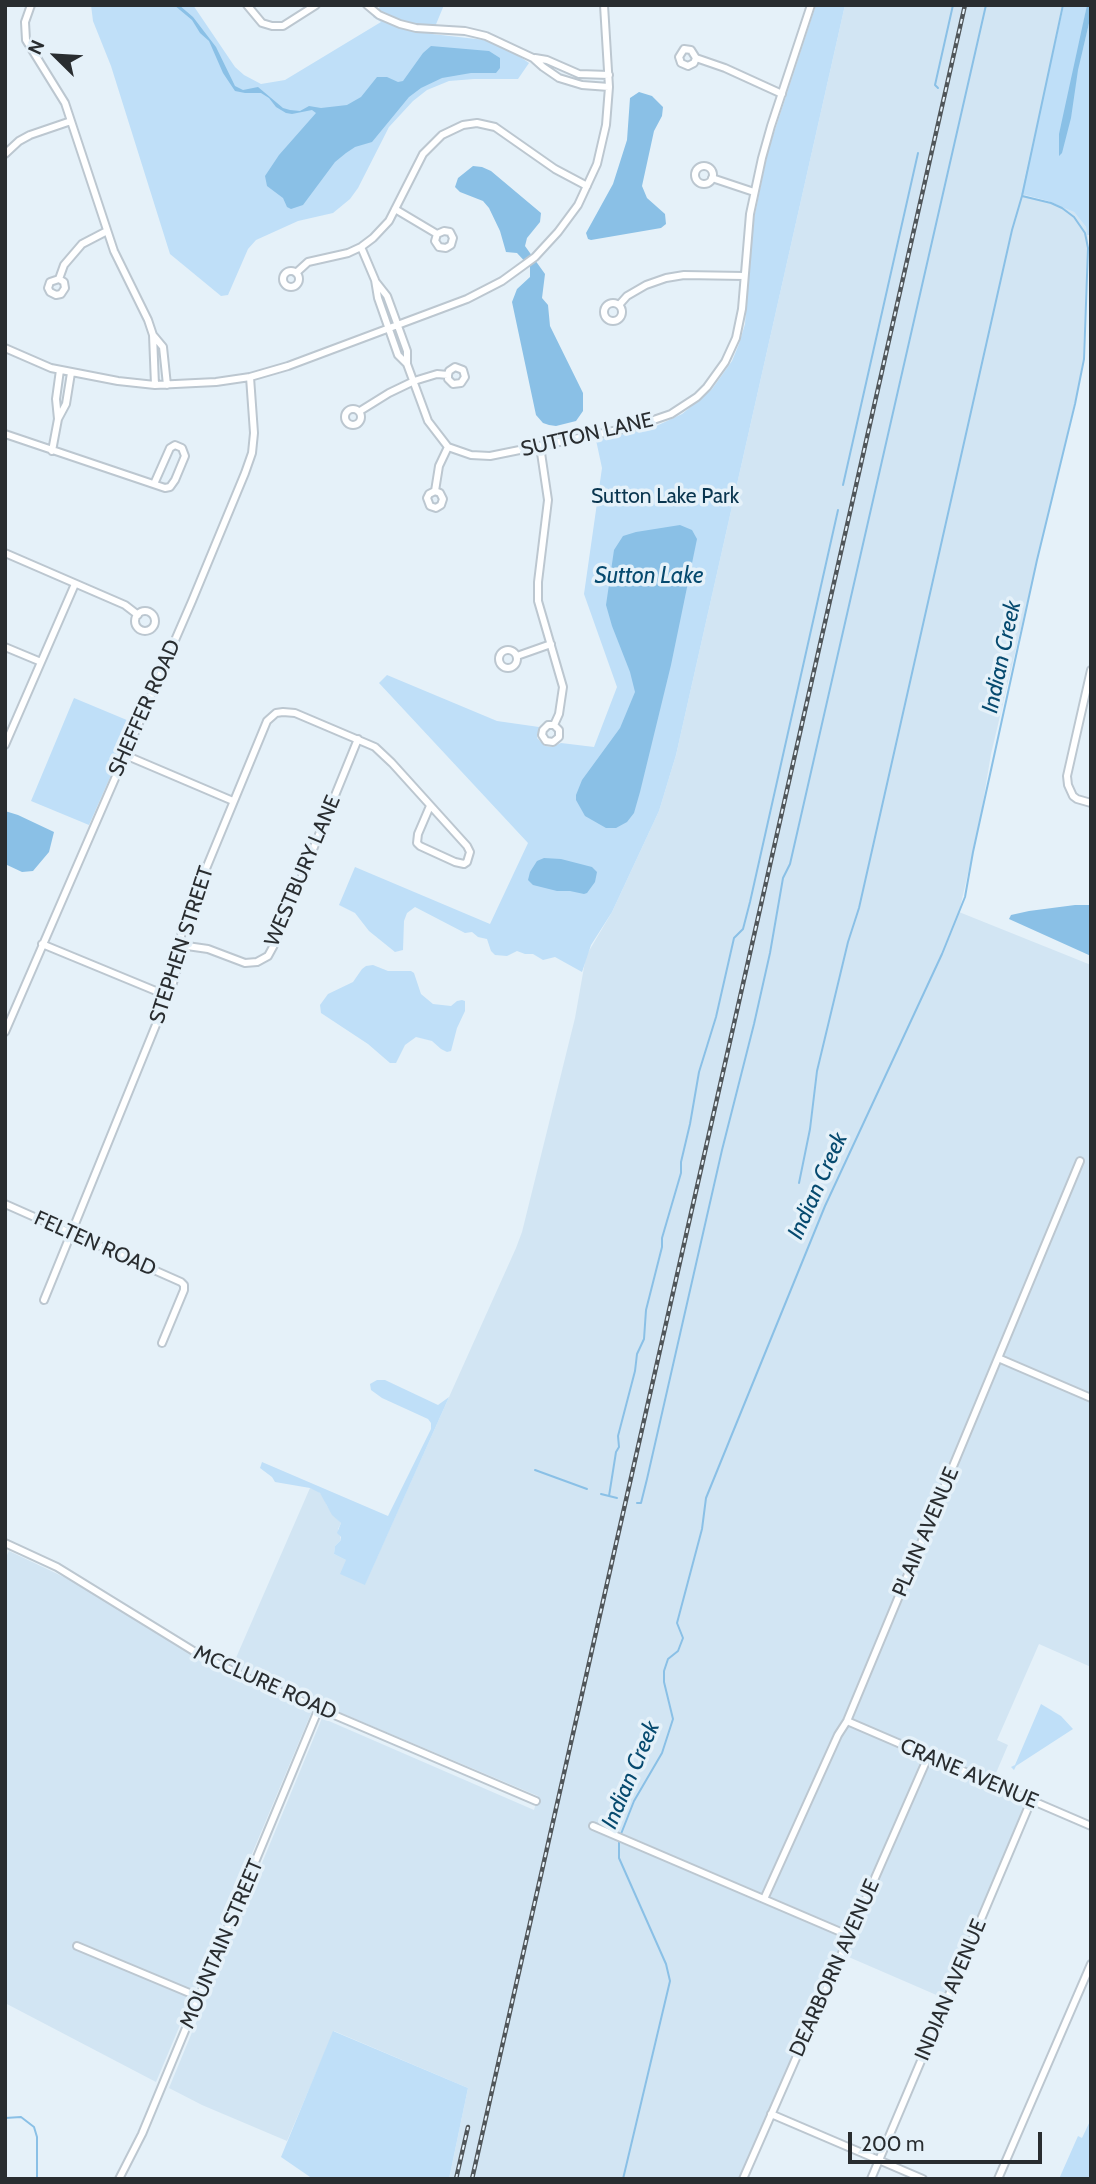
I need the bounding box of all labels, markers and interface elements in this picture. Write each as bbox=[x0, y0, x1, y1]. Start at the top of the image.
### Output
north arrow bbox=[21, 21, 91, 91]
text: N bbox=[23, 36, 50, 58]
street label: SUTTON LANE bbox=[518, 408, 656, 462]
park label: Sutton Lake Park bbox=[591, 484, 739, 510]
water label: Sutton Lake bbox=[594, 562, 704, 590]
water label: Indian Creek bbox=[977, 598, 1027, 716]
street label: SHEFFER ROAD bbox=[104, 636, 186, 780]
street label: WESTBURY LANE bbox=[260, 792, 346, 950]
street label: STEPHEN STREET bbox=[145, 863, 219, 1027]
water label: Indian Creek bbox=[782, 1128, 854, 1244]
street label: FELTEN ROAD bbox=[30, 1206, 160, 1282]
street label: PLAIN AVENUE bbox=[887, 1463, 965, 1601]
street label: MCCLURE ROAD bbox=[190, 1640, 340, 1726]
water label: Indian Creek bbox=[596, 1717, 666, 1833]
street label: CRANE AVENUE bbox=[896, 1734, 1042, 1814]
street label: MOUNTAIN STREET bbox=[175, 1856, 269, 2032]
street label: DEARBORN AVENUE bbox=[785, 1875, 885, 2061]
street label: INDIAN AVENUE bbox=[910, 1915, 992, 2065]
scale bar bbox=[851, 2118, 1045, 2162]
text: 200 m bbox=[861, 2131, 924, 2156]

